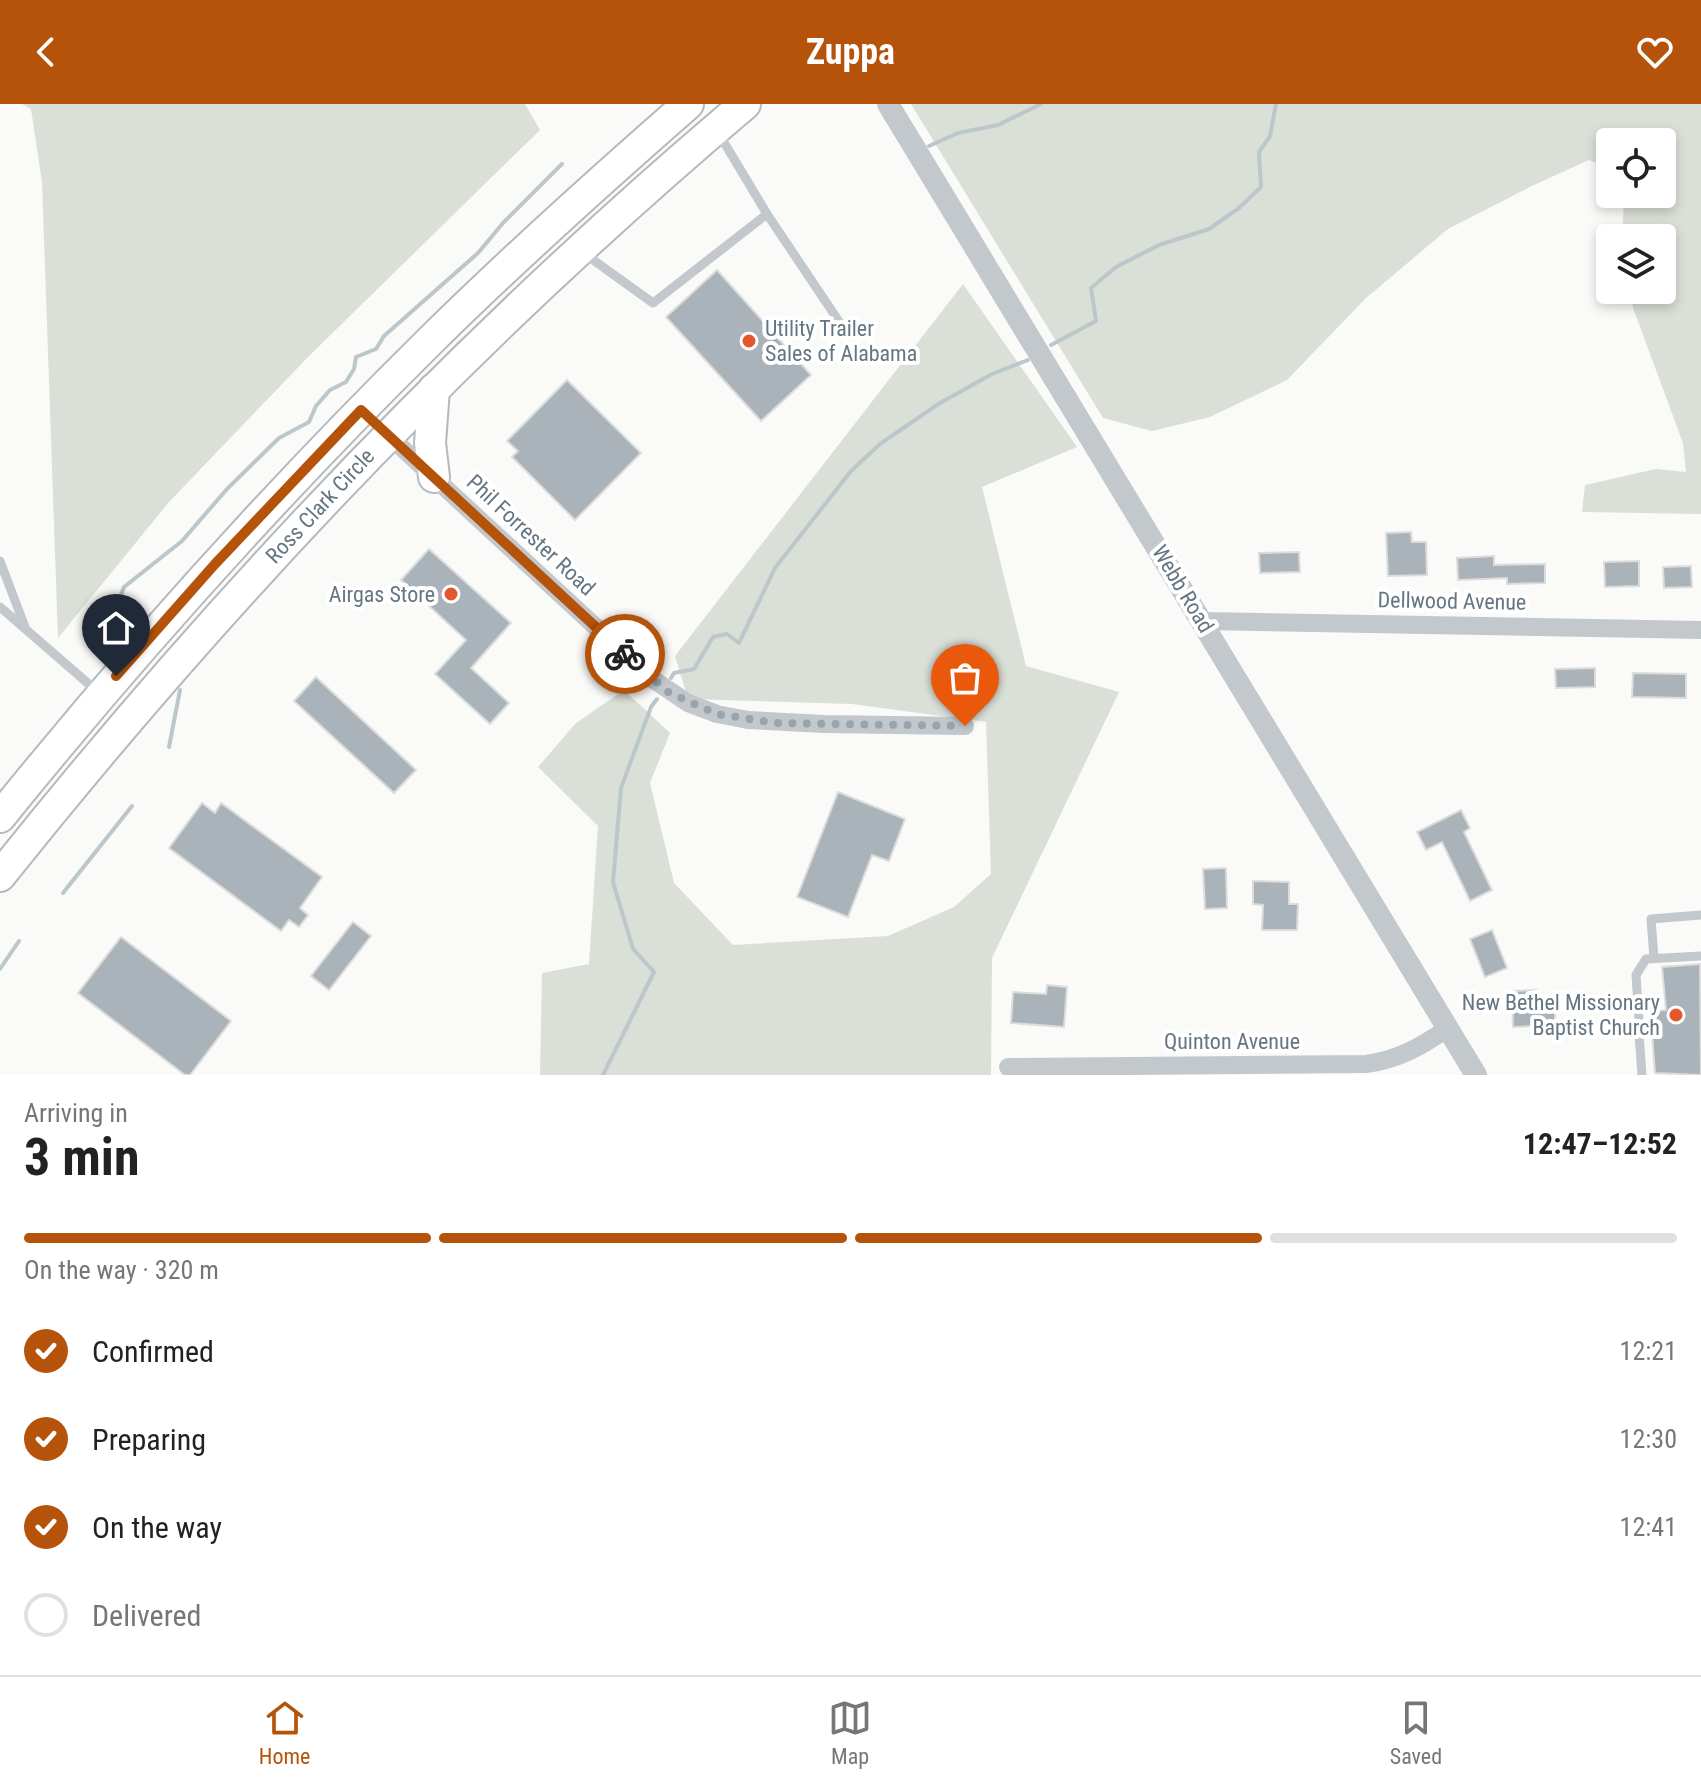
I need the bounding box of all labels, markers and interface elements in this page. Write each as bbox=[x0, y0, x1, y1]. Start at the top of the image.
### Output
icon: back bbox=[24, 30, 68, 74]
icon: heart bbox=[1633, 30, 1677, 74]
text: Zuppa bbox=[806, 31, 895, 73]
map controls bbox=[1596, 128, 1676, 304]
button: locate bbox=[1596, 128, 1676, 208]
button: layers bbox=[1596, 224, 1676, 304]
place label: Utility Trailer Sales of Alabama bbox=[765, 316, 917, 366]
marker: Utility Trailer Sales of Alabama bbox=[740, 332, 758, 350]
street label: Ross Clark Circle bbox=[261, 444, 379, 568]
street label: Phil Forrester Road bbox=[462, 469, 600, 601]
street label: Webb Road bbox=[1147, 541, 1219, 637]
place label: Airgas Store bbox=[329, 582, 435, 607]
marker: Airgas Store bbox=[442, 585, 460, 603]
street label: Dellwood Avenue bbox=[1377, 587, 1527, 615]
pin bbox=[82, 594, 150, 676]
icon: home bbox=[94, 606, 138, 650]
courier bbox=[585, 614, 665, 694]
icon: bike bbox=[603, 632, 647, 676]
pin bbox=[931, 644, 999, 726]
icon: bag bbox=[943, 656, 987, 700]
place label: New Bethel Missionary Baptist Church bbox=[1462, 990, 1660, 1040]
marker: New Bethel Missionary Baptist Church bbox=[1667, 1006, 1685, 1024]
street label: Quinton Avenue bbox=[1164, 1029, 1300, 1054]
text: Arriving in bbox=[24, 1098, 128, 1128]
text: 12:47–12:52 bbox=[1523, 1126, 1677, 1161]
text: 3 min bbox=[24, 1127, 140, 1188]
text: On the way · 320 m bbox=[24, 1255, 219, 1285]
icon: check bbox=[24, 1329, 68, 1373]
text: Confirmed bbox=[92, 1334, 214, 1369]
text: 12:21 bbox=[1620, 1336, 1677, 1366]
icon: check bbox=[24, 1417, 68, 1461]
text: Preparing bbox=[92, 1422, 206, 1457]
text: 12:30 bbox=[1620, 1424, 1677, 1454]
icon: check bbox=[24, 1505, 68, 1549]
text: On the way bbox=[92, 1510, 222, 1545]
text: 12:41 bbox=[1620, 1512, 1677, 1542]
text: Delivered bbox=[92, 1598, 201, 1633]
tab: Home bbox=[259, 1696, 310, 1769]
tab: Map bbox=[828, 1696, 872, 1769]
tab: Saved bbox=[1390, 1696, 1442, 1769]

